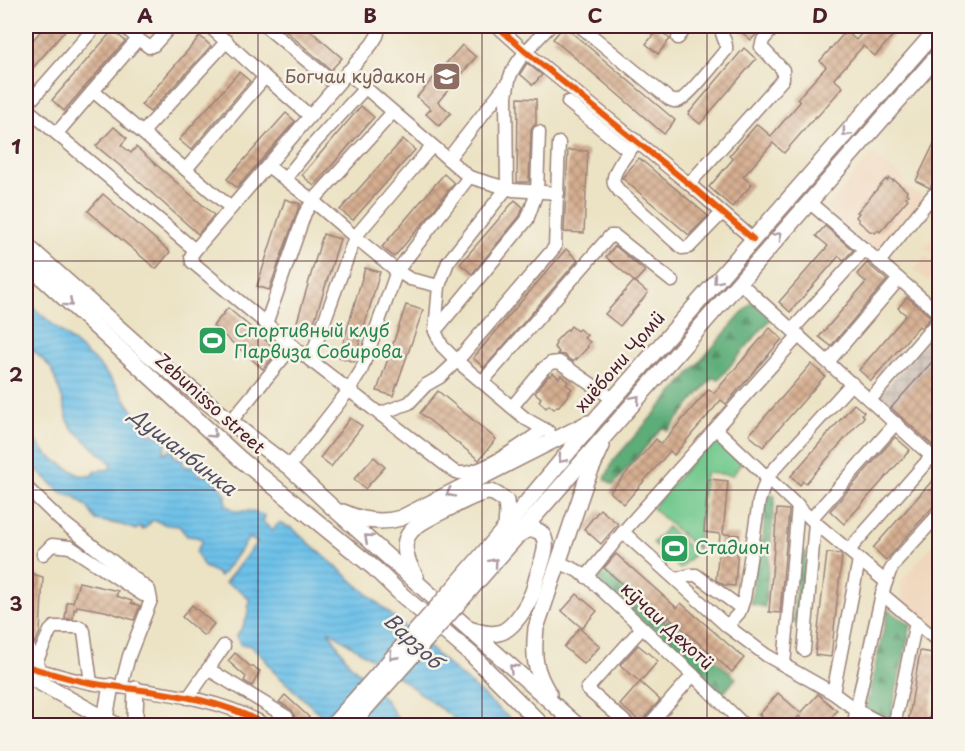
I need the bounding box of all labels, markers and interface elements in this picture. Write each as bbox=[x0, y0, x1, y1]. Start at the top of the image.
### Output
text: A bbox=[137, 0, 153, 30]
text: B bbox=[363, 0, 377, 30]
text: C bbox=[587, 0, 603, 30]
text: D bbox=[812, 0, 828, 30]
school or university icon: Богчаи кудакон bbox=[431, 61, 463, 93]
place label: Богчаи кудакон bbox=[284, 62, 426, 89]
one-way arrow bbox=[842, 126, 853, 137]
text: 1 bbox=[11, 131, 21, 161]
one-way arrow bbox=[771, 233, 782, 243]
one-way arrow bbox=[713, 273, 724, 284]
one-way arrow bbox=[62, 296, 73, 307]
street label: хиёбони Ҷомӣ bbox=[567, 305, 670, 417]
place label: Спортивный клуб Парвиза Собирова bbox=[234, 316, 403, 364]
sports icon: Спортивный клуб Парвиза Собирова bbox=[197, 325, 229, 357]
street label: Zebunisso street bbox=[150, 346, 272, 460]
text: 2 bbox=[9, 359, 23, 389]
one-way arrow bbox=[629, 395, 640, 406]
water label: Душанбинка bbox=[122, 399, 244, 503]
one-way arrow bbox=[206, 427, 217, 438]
one-way arrow bbox=[559, 452, 570, 463]
one-way arrow bbox=[446, 486, 457, 498]
sports icon: Стадион bbox=[658, 532, 690, 564]
place label: Стадион bbox=[695, 533, 770, 560]
one-way arrow bbox=[364, 534, 374, 545]
one-way arrow bbox=[487, 558, 498, 569]
street label: кӯчаи Деҳотӣ bbox=[615, 575, 721, 675]
text: 3 bbox=[9, 588, 23, 618]
water label: Варзоб bbox=[378, 605, 453, 678]
one-way arrow bbox=[389, 649, 400, 660]
one-way arrow bbox=[510, 664, 520, 675]

